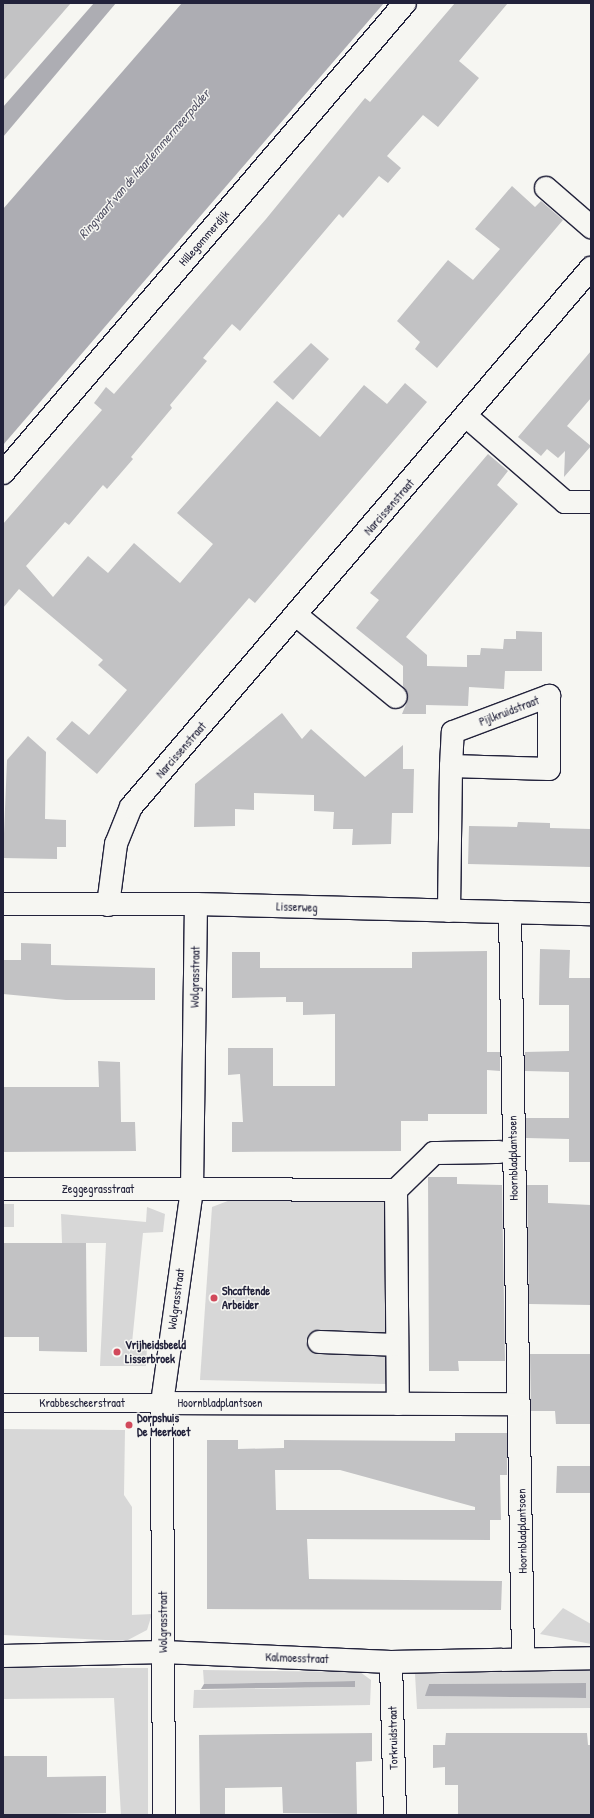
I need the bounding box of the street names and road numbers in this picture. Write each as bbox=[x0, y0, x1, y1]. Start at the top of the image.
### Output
street label: Hillegommerdijk bbox=[176, 207, 232, 269]
street label: Narcissenstraat bbox=[361, 476, 417, 538]
street label: Pijlkruidstraat bbox=[477, 693, 541, 729]
street label: Narcissenstraat bbox=[153, 719, 209, 781]
street label: Lisserweg bbox=[276, 899, 318, 915]
street label: Wolgrasstraat bbox=[187, 946, 203, 1008]
street label: Hoornbladplantsoen bbox=[505, 1115, 521, 1201]
street label: Zeggegrasstraat bbox=[62, 1182, 134, 1196]
street label: Wolgrasstraat bbox=[165, 1267, 187, 1331]
street label: Krabbescheerstraat bbox=[39, 1396, 125, 1410]
street label: Hoornbladplantsoen bbox=[177, 1396, 263, 1410]
street label: Hoornbladplantsoen bbox=[514, 1488, 530, 1574]
street label: Wolgrasstraat bbox=[156, 1591, 170, 1653]
street label: Kalmoesstraat bbox=[265, 1650, 329, 1666]
street label: Torkruidstraat bbox=[385, 1706, 401, 1770]

